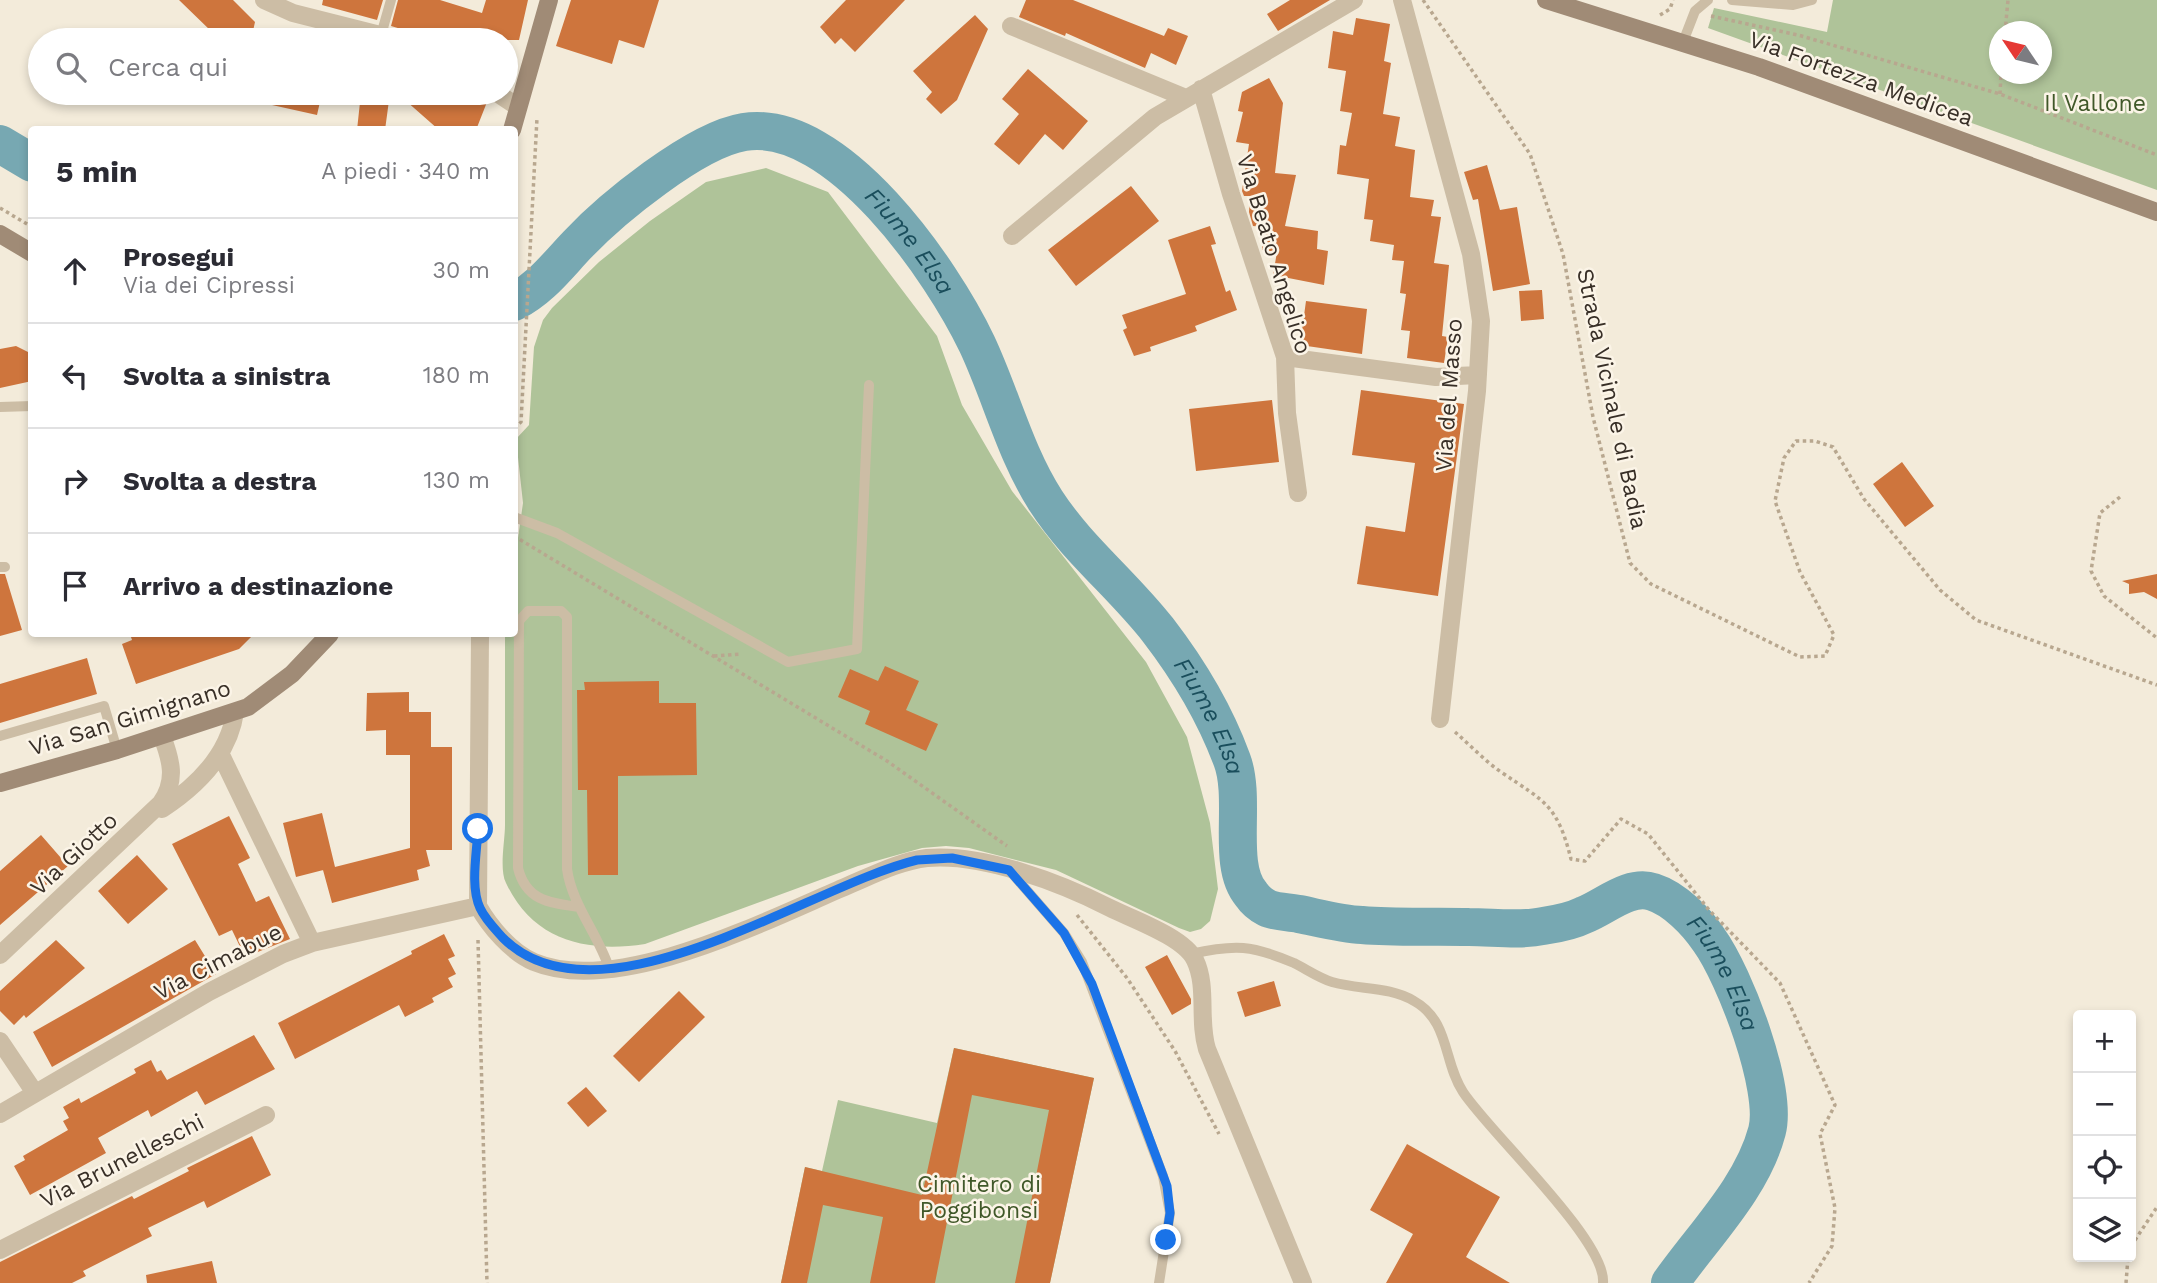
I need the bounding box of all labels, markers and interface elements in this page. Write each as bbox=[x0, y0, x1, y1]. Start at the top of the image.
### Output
north arrow bbox=[1989, 21, 2052, 84]
street label: Via Fortezza Medicea bbox=[1745, 26, 1977, 132]
search box bbox=[28, 28, 518, 105]
icon: search bbox=[52, 48, 90, 86]
text: Cerca qui bbox=[108, 52, 228, 82]
park label: Il Vallone bbox=[2044, 90, 2146, 117]
street label: Via Beato Angelico bbox=[1231, 151, 1317, 357]
text: 5 min bbox=[56, 154, 138, 189]
text: A piedi · 340 m bbox=[321, 158, 490, 185]
water label: Fiume Elsa bbox=[859, 182, 960, 300]
text: Prosegui bbox=[123, 242, 234, 272]
icon: ahead bbox=[56, 252, 94, 290]
text: 30 m bbox=[433, 257, 490, 284]
street label: Strada Vicinale di Badia bbox=[1571, 266, 1653, 532]
text: Via dei Cipressi bbox=[123, 272, 295, 299]
street label: Via del Masso bbox=[1430, 317, 1468, 473]
icon: left bbox=[56, 357, 94, 395]
text: Svolta a sinistra bbox=[123, 361, 330, 391]
text: 180 m bbox=[423, 362, 490, 389]
icon: right bbox=[56, 462, 94, 500]
text: Svolta a destra bbox=[123, 466, 316, 496]
text: 130 m bbox=[424, 467, 490, 494]
icon: arrive bbox=[56, 567, 94, 605]
text: Arrivo a destinazione bbox=[123, 571, 393, 601]
water label: Fiume Elsa bbox=[1168, 652, 1250, 778]
street label: Via San Gimignano bbox=[26, 674, 234, 762]
street label: Via Giotto bbox=[25, 807, 123, 901]
route start bbox=[462, 813, 493, 844]
water label: Fiume Elsa bbox=[1681, 909, 1764, 1035]
street label: Via Cimabue bbox=[149, 918, 287, 1006]
map controls bbox=[2073, 1010, 2136, 1262]
button: + bbox=[2073, 1010, 2136, 1073]
button: − bbox=[2073, 1073, 2136, 1136]
street label: Via Brunelleschi bbox=[36, 1108, 208, 1214]
button: locate bbox=[2073, 1136, 2136, 1199]
park label: Cimitero di Poggibonsi bbox=[917, 1171, 1041, 1224]
button: layers bbox=[2073, 1199, 2136, 1262]
route end bbox=[1150, 1224, 1181, 1255]

